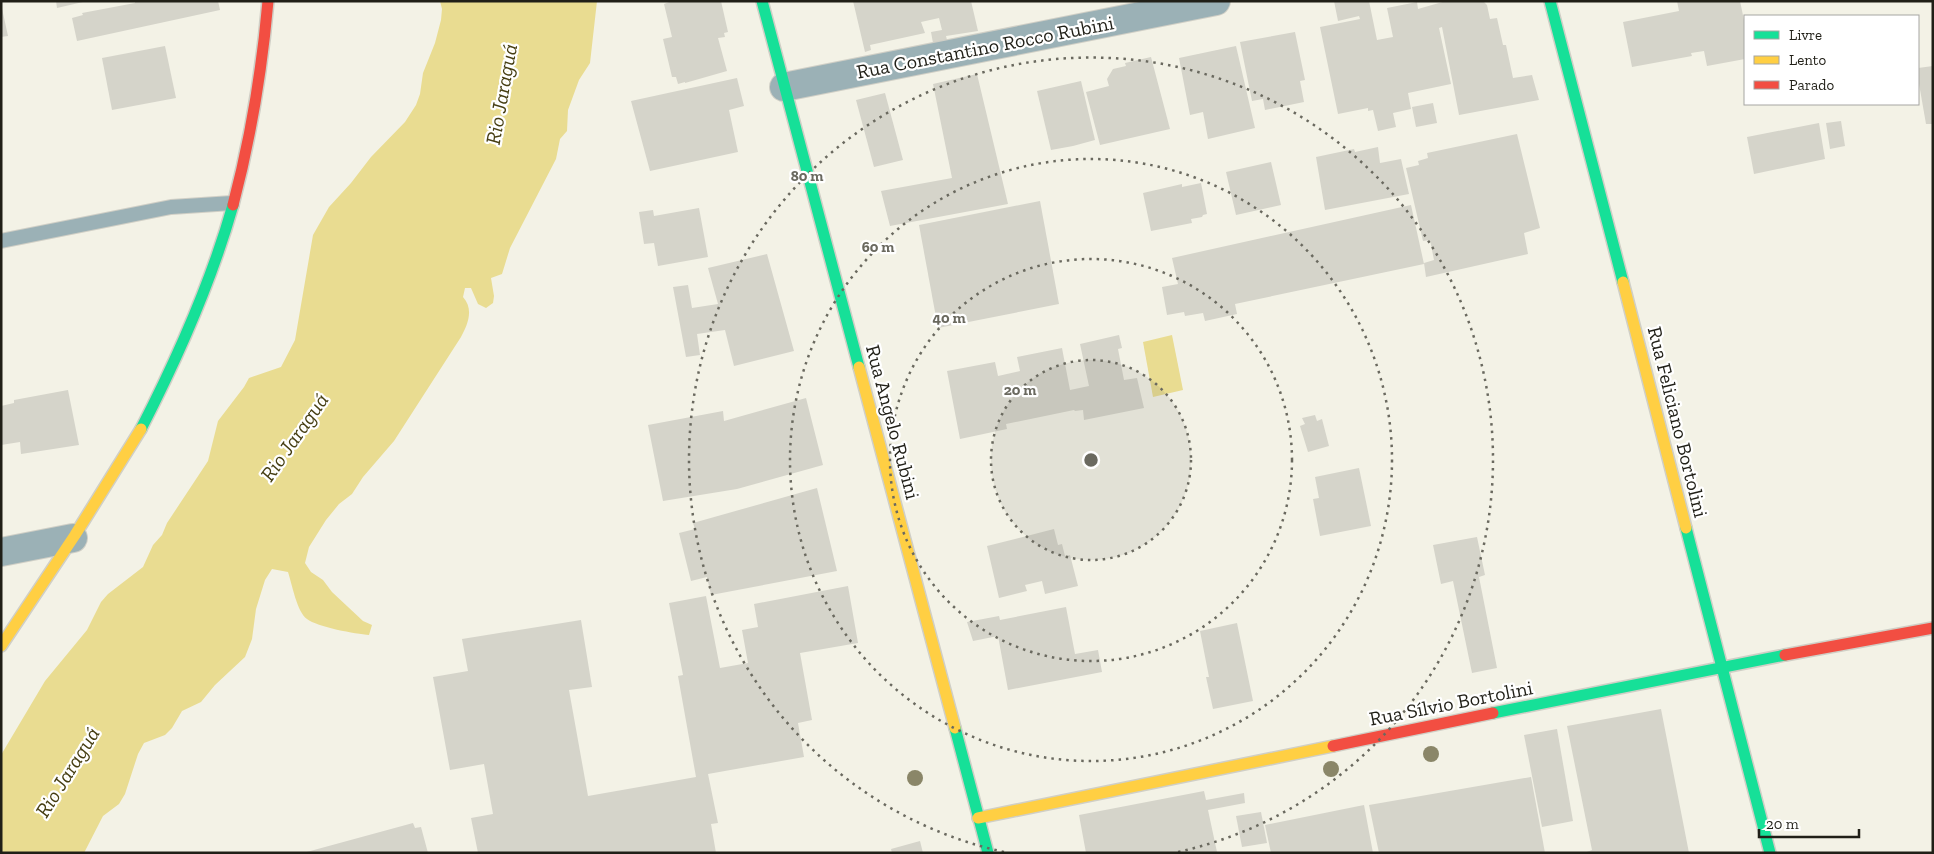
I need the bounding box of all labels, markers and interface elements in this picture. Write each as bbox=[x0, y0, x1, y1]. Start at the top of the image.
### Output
street label: Rua Constantino Rocco Rubini bbox=[854, 10, 1116, 84]
legend bbox=[1744, 15, 1919, 105]
text: Livre bbox=[1789, 26, 1822, 44]
water label: Rio Jaraguá bbox=[480, 42, 522, 146]
text: Lento bbox=[1789, 51, 1826, 69]
text: Parado bbox=[1789, 76, 1835, 94]
text: 80 m bbox=[791, 167, 823, 185]
text: 60 m bbox=[862, 238, 894, 256]
text: 40 m bbox=[932, 309, 966, 327]
street label: Rua Feliciano Bortolini bbox=[1643, 324, 1713, 520]
street label: Rua Angelo Rubini bbox=[861, 342, 925, 502]
text: 20 m bbox=[1004, 381, 1036, 399]
water label: Rio Jaraguá bbox=[255, 388, 333, 486]
centre of rings bbox=[1082, 451, 1100, 469]
street label: Rua Sílvio Bortolini bbox=[1367, 675, 1535, 731]
water label: Rio Jaraguá bbox=[29, 722, 105, 822]
scale bar bbox=[1759, 806, 1859, 838]
text: 20 m bbox=[1766, 815, 1799, 833]

